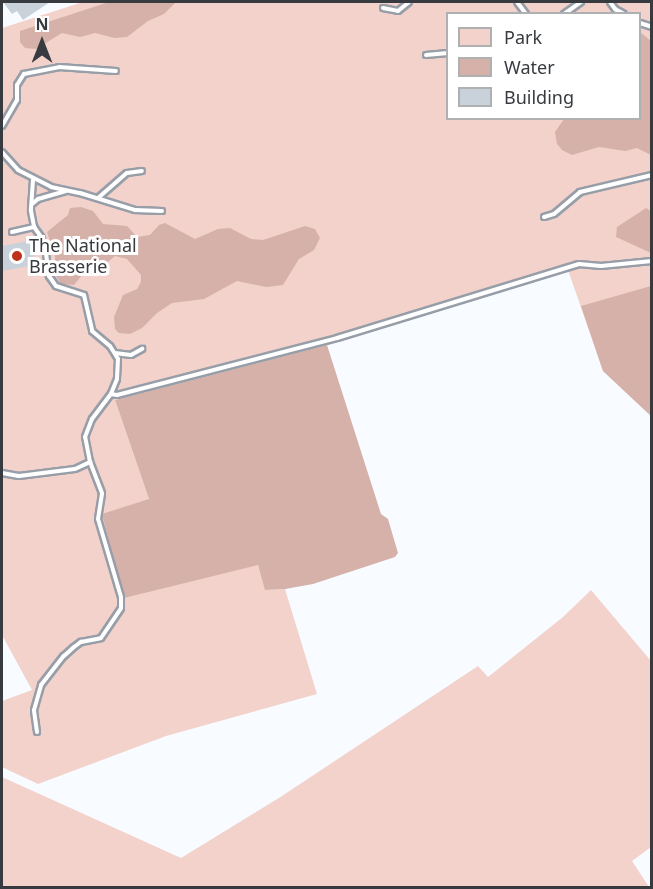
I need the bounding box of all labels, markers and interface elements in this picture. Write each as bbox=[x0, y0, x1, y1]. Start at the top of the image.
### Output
north arrow bbox=[12, 12, 72, 72]
legend bbox=[446, 12, 641, 120]
text: N bbox=[35, 13, 49, 35]
text: Park bbox=[504, 25, 542, 49]
text: Water bbox=[504, 55, 555, 79]
text: Building bbox=[504, 85, 574, 109]
place label: The National Brasserie bbox=[29, 235, 137, 278]
marker: The National Brasserie bbox=[10, 249, 24, 263]

